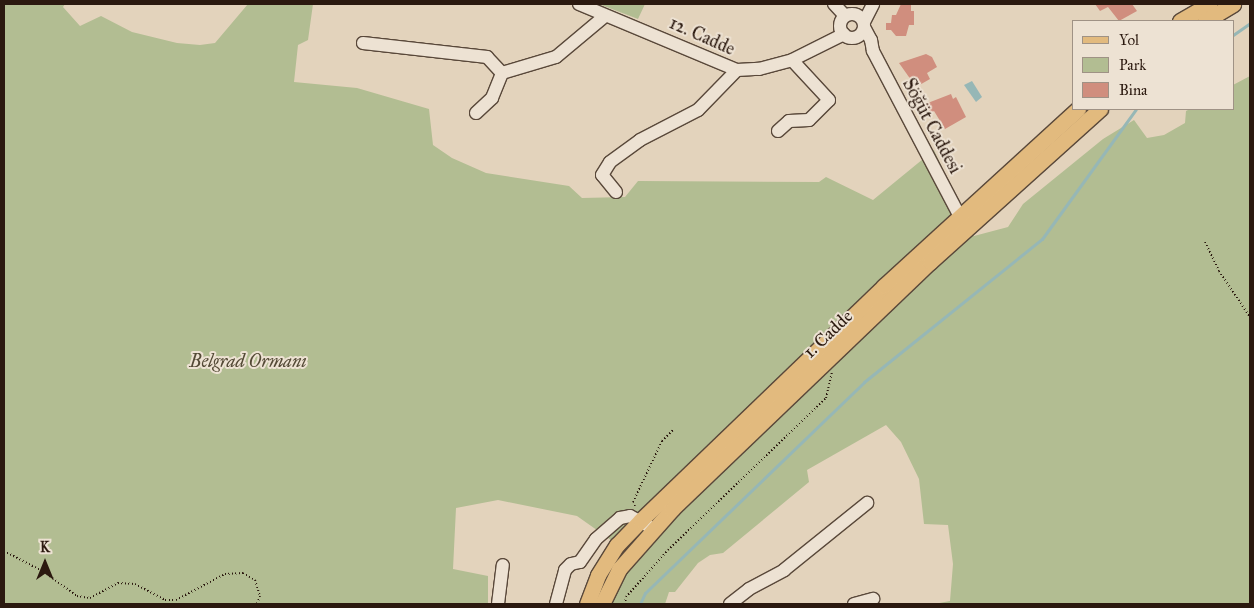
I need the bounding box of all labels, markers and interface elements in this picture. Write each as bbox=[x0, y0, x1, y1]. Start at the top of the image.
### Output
street label: 12. Cadde bbox=[666, 12, 738, 60]
legend bbox=[1072, 20, 1234, 110]
text: Yol bbox=[1119, 31, 1139, 49]
text: Park bbox=[1119, 56, 1146, 74]
street label: Söğüt Caddesi bbox=[898, 75, 966, 177]
text: Bina bbox=[1119, 81, 1147, 99]
street label: 1. Cadde bbox=[799, 305, 857, 363]
park label: Belgrad Ormanı bbox=[189, 350, 307, 372]
north arrow bbox=[20, 538, 70, 588]
text: K bbox=[40, 539, 50, 556]

